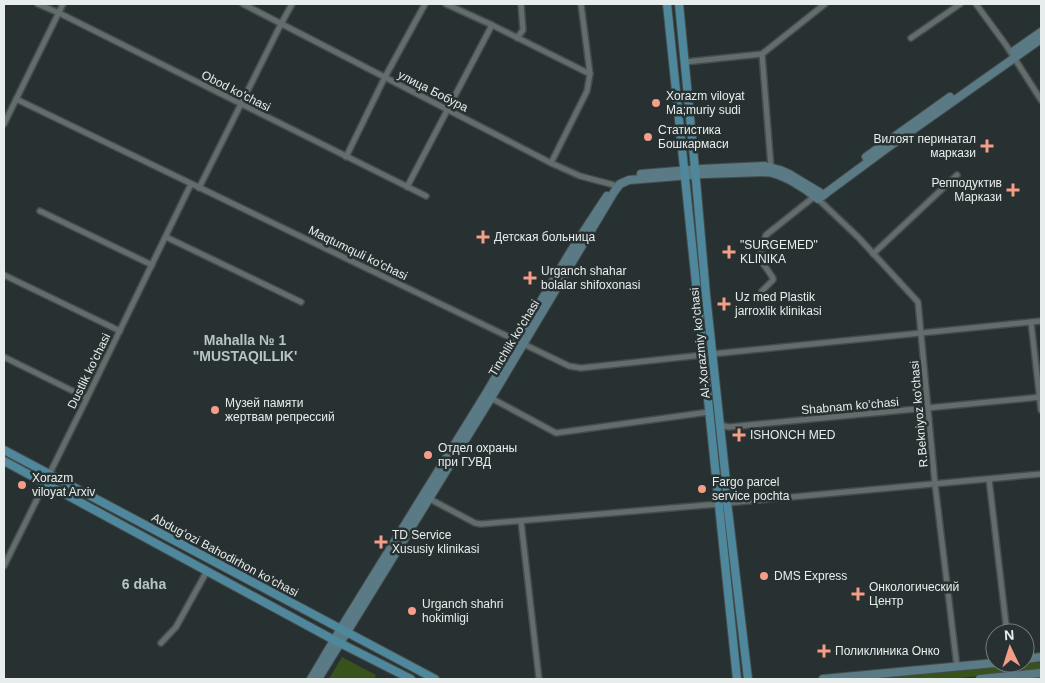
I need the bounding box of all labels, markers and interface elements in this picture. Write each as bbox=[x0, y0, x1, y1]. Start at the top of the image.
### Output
street label: улица Бобура bbox=[396, 67, 471, 115]
street label: Obod ko'chasi bbox=[199, 68, 273, 114]
place label: Xorazm viloyat Ma;muriy sudi bbox=[666, 89, 745, 117]
marker: Xorazm viloyat Ma;muriy sudi bbox=[650, 97, 662, 109]
place label: Статистика Бошкармаси bbox=[658, 123, 729, 151]
marker: Статистика Бошкармаси bbox=[642, 131, 654, 143]
place label: Вилоят перинатал маркази bbox=[874, 132, 976, 160]
marker: Вилоят перинатал маркази bbox=[980, 139, 994, 153]
place label: Репподуктив Маркази bbox=[931, 176, 1002, 204]
marker: Репподуктив Маркази bbox=[1006, 183, 1020, 197]
street label: Maqtumquli ko'chasi bbox=[306, 223, 410, 283]
marker: Детская больница bbox=[476, 230, 490, 244]
place label: Детская больница bbox=[494, 230, 596, 244]
place label: "SURGEMED" KLINIKA bbox=[740, 238, 818, 266]
marker: "SURGEMED" KLINIKA bbox=[722, 245, 736, 259]
place label: Urganch shahar bolalar shifoxonasi bbox=[541, 264, 640, 292]
marker: Urganch shahar bolalar shifoxonasi bbox=[523, 271, 537, 285]
street label: Al-Xorazmiy ko’chasi bbox=[687, 287, 713, 399]
place label: Uz med Plastik jarroxlik klinikasi bbox=[734, 290, 822, 318]
street label: Tinchlik ko'chasi bbox=[486, 297, 542, 379]
marker: Uz med Plastik jarroxlik klinikasi bbox=[717, 297, 731, 311]
street label: Dustlik ko'chasi bbox=[65, 331, 113, 411]
district label: Mahalla № 1 "MUSTAQILLIK' bbox=[193, 332, 297, 364]
street label: R.Bekniyoz ko'chasi bbox=[907, 360, 931, 468]
street label: Shabnam ko’chasi bbox=[801, 395, 899, 417]
place label: Музей памяти жертвам репрессий bbox=[225, 396, 335, 424]
marker: Музей памяти жертвам репрессий bbox=[209, 404, 221, 416]
marker: ISHONCH MED bbox=[732, 428, 746, 442]
place label: ISHONCH MED bbox=[750, 428, 836, 442]
place label: Отдел охраны при ГУВД bbox=[438, 441, 517, 469]
marker: Отдел охраны при ГУВД bbox=[422, 449, 434, 461]
place label: Xorazm viloyat Arxiv bbox=[32, 471, 95, 499]
place label: Fargo parcel service pochta bbox=[712, 475, 790, 503]
marker: Xorazm viloyat Arxiv bbox=[16, 479, 28, 491]
marker: Fargo parcel service pochta bbox=[696, 483, 708, 495]
street label: Abdug’ozi Bahodirhon ko’chasi bbox=[149, 510, 301, 600]
place label: TD Service Xususiy klinikasi bbox=[392, 528, 479, 556]
marker: TD Service Xususiy klinikasi bbox=[374, 535, 388, 549]
place label: DMS Express bbox=[774, 569, 847, 583]
marker: DMS Express bbox=[758, 570, 770, 582]
district label: 6 daha bbox=[122, 576, 166, 592]
place label: Онкологический Центр bbox=[869, 580, 959, 608]
marker: Онкологический Центр bbox=[851, 587, 865, 601]
place label: Urganch shahri hokimligi bbox=[422, 597, 503, 625]
marker: Urganch shahri hokimligi bbox=[406, 605, 418, 617]
north arrow bbox=[985, 623, 1035, 673]
text: N bbox=[1003, 627, 1015, 643]
marker: Поликлиника Онко bbox=[817, 644, 831, 658]
place label: Поликлиника Онко bbox=[835, 644, 940, 658]

